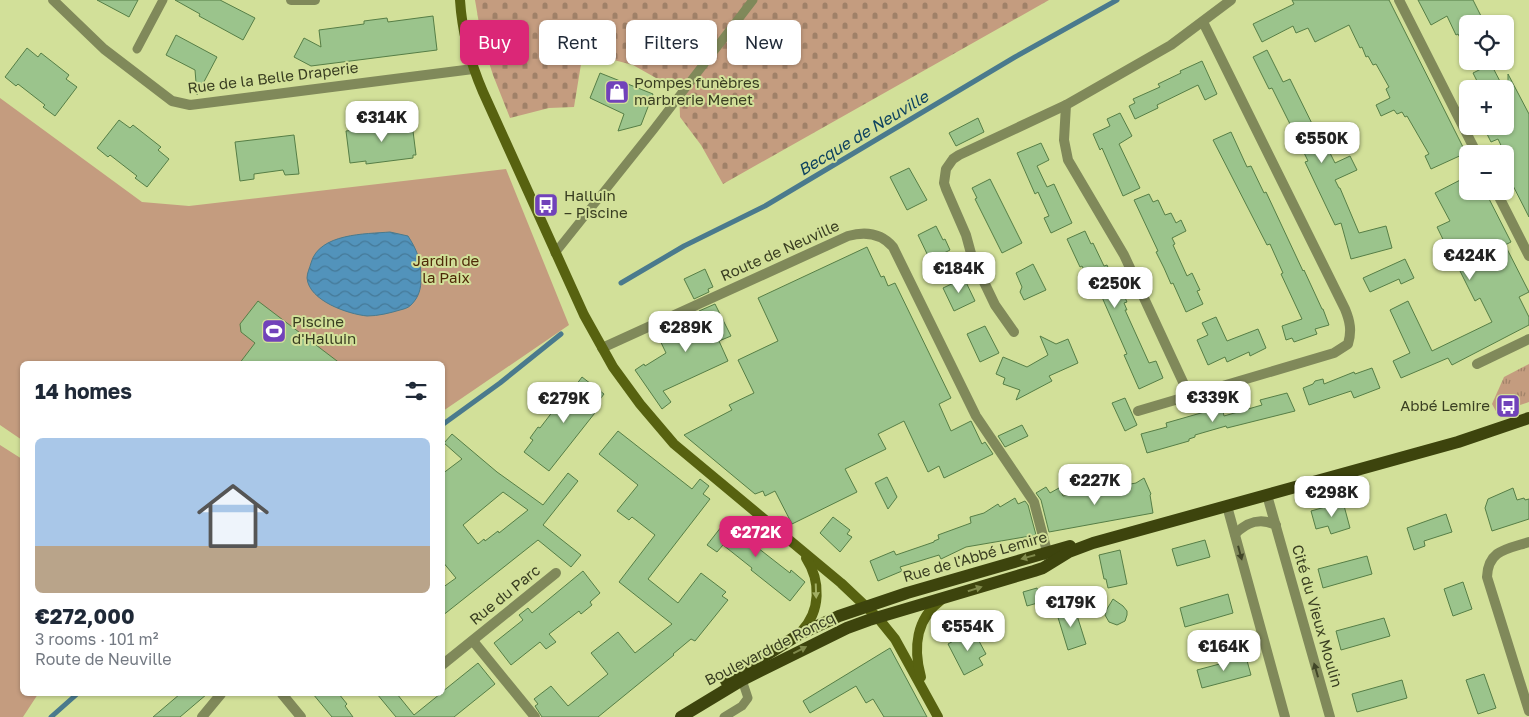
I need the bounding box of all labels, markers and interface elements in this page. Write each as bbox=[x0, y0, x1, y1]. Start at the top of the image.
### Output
map controls bbox=[1459, 15, 1514, 200]
button: locate bbox=[1459, 15, 1514, 70]
chip: Buy bbox=[460, 20, 529, 65]
chip: Rent bbox=[539, 20, 616, 65]
chip: Filters bbox=[626, 20, 717, 65]
chip: New bbox=[727, 20, 801, 65]
street label: Rue de la Belle Draperie bbox=[186, 58, 360, 96]
place label: Pompes funèbres marbrerie Menet bbox=[634, 73, 760, 108]
shop icon: Pompes funèbres marbrerie Menet bbox=[604, 79, 630, 105]
button: + bbox=[1459, 80, 1514, 135]
water label: Becque de Neuville bbox=[794, 85, 933, 180]
pin: €314K bbox=[347, 100, 417, 143]
text: €314K bbox=[357, 107, 407, 127]
pin: €550K bbox=[1287, 121, 1357, 164]
text: €550K bbox=[1296, 128, 1348, 148]
button: − bbox=[1459, 145, 1514, 200]
place label: Halluin – Piscine bbox=[564, 186, 628, 221]
bus stop icon: Halluin – Piscine bbox=[533, 192, 559, 218]
street label: Route de Neuville bbox=[717, 216, 842, 284]
pin: €424K bbox=[1435, 238, 1505, 281]
text: €424K bbox=[1444, 245, 1496, 265]
park label: Jardin de la Paix bbox=[413, 251, 480, 286]
pin: €184K bbox=[924, 252, 994, 294]
text: €184K bbox=[933, 258, 985, 278]
pin: €250K bbox=[1080, 266, 1150, 309]
text: €250K bbox=[1089, 273, 1141, 293]
pin: €289K bbox=[651, 310, 721, 353]
place label: Piscine d'Halluin bbox=[292, 312, 356, 347]
text: €289K bbox=[659, 317, 713, 337]
sports icon: Piscine d'Halluin bbox=[261, 318, 287, 344]
icon: filters bbox=[402, 377, 430, 405]
text: 14 homes bbox=[35, 378, 132, 404]
pin: €339K bbox=[1178, 380, 1248, 423]
pin: €279K bbox=[529, 382, 599, 424]
text: €339K bbox=[1187, 387, 1239, 407]
text: €279K bbox=[538, 388, 590, 408]
bus stop icon: Abbé Lemire bbox=[1495, 393, 1521, 419]
place label: Abbé Lemire bbox=[1400, 396, 1490, 414]
pin: €227K bbox=[1060, 464, 1130, 506]
text: €227K bbox=[1069, 470, 1121, 490]
icon: home bbox=[188, 471, 278, 561]
pin: €298K bbox=[1297, 476, 1367, 518]
text: €298K bbox=[1305, 482, 1359, 502]
pin: €272K bbox=[721, 516, 791, 558]
text: €272K bbox=[730, 522, 782, 542]
street label: Rue de l'Abbé Lemire bbox=[901, 527, 1049, 585]
street label: Cité du Vieux Moulin bbox=[1289, 542, 1347, 689]
one-way arrow bbox=[1236, 546, 1244, 561]
one-way arrow bbox=[1021, 554, 1036, 562]
street label: Rue du Parc bbox=[465, 560, 543, 628]
one-way arrow bbox=[813, 583, 821, 599]
one-way arrow bbox=[967, 584, 982, 592]
pin: €179K bbox=[1036, 586, 1106, 628]
text: €179K bbox=[1046, 592, 1096, 612]
text: €272,000 bbox=[35, 603, 135, 629]
street label: Boulevard de Roncq bbox=[701, 607, 838, 689]
pin: €554K bbox=[933, 610, 1003, 652]
text: €554K bbox=[942, 616, 994, 636]
text: 3 rooms · 101 m² bbox=[35, 629, 158, 649]
pin: €164K bbox=[1189, 630, 1259, 672]
text: €164K bbox=[1198, 636, 1250, 656]
one-way arrow bbox=[793, 646, 807, 654]
text: Route de Neuville bbox=[35, 649, 172, 669]
one-way arrow bbox=[1312, 662, 1320, 677]

